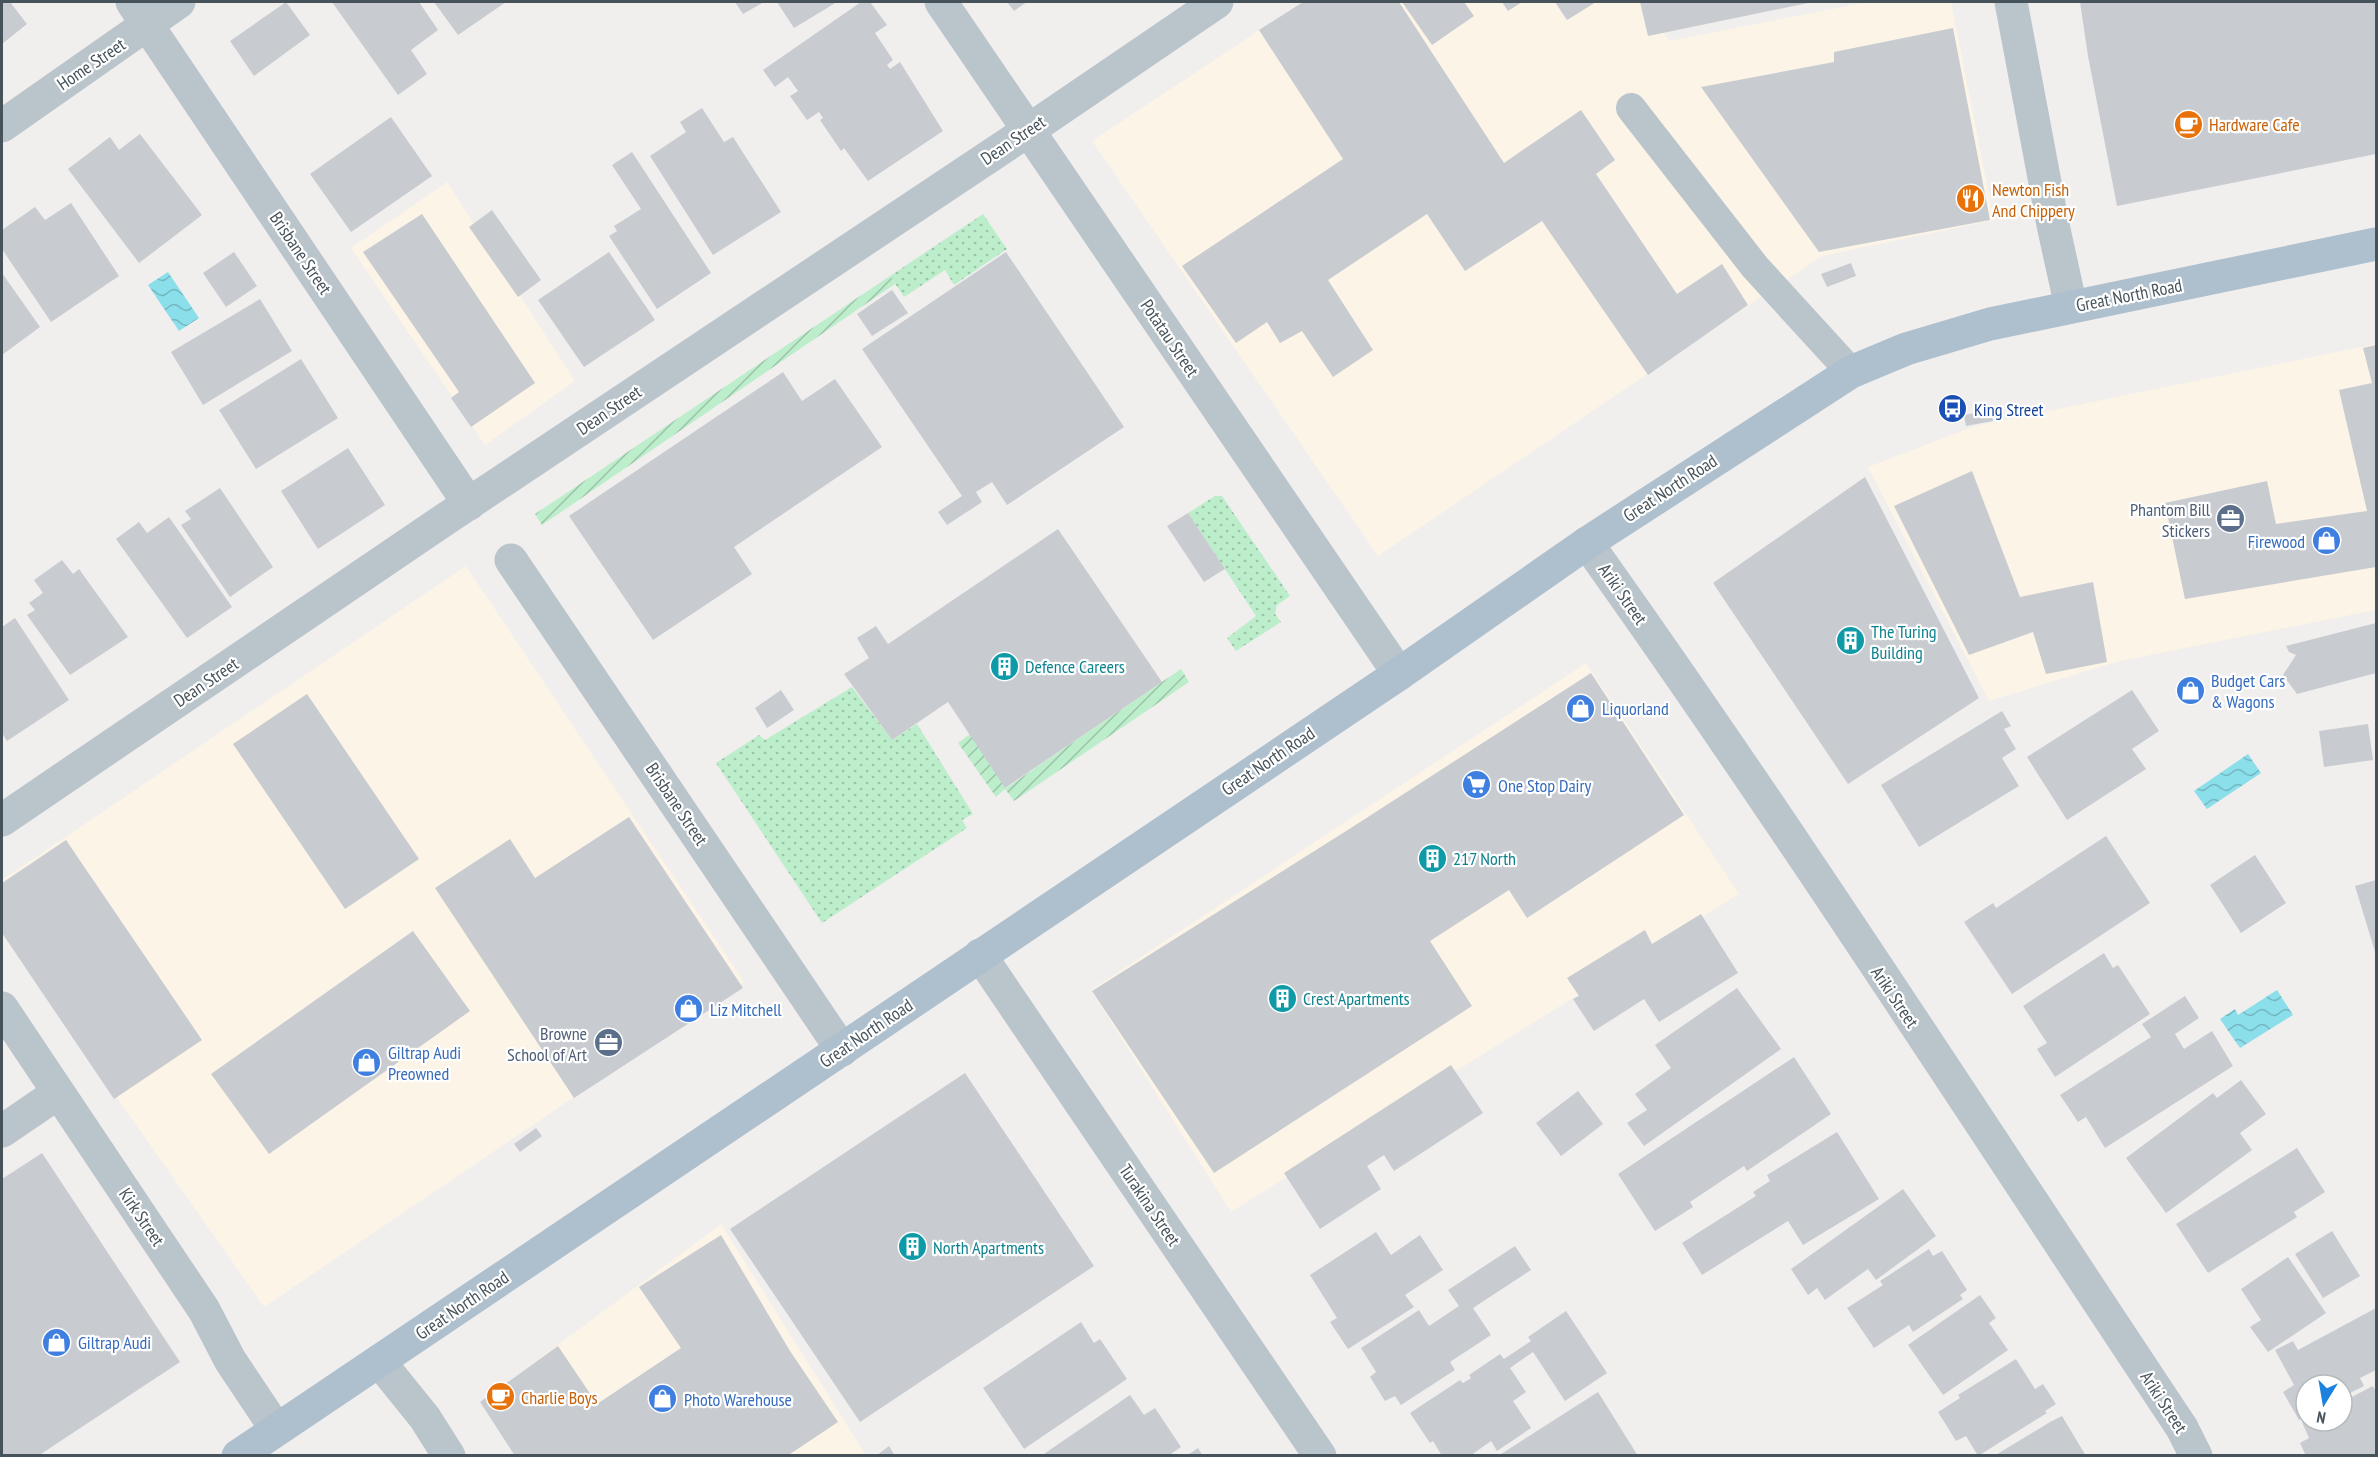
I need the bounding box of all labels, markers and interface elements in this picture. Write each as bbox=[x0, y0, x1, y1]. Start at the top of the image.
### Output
street label: Home Street bbox=[52, 33, 130, 95]
cafe icon: Hardware Cafe bbox=[2172, 108, 2204, 140]
street label: Dean Street bbox=[976, 110, 1050, 170]
place label: Hardware Cafe bbox=[2209, 113, 2300, 136]
place label: Newton Fish And Chippery bbox=[1992, 178, 2075, 222]
restaurant icon: Newton Fish And Chippery bbox=[1955, 183, 1987, 215]
street label: Brisbane Street bbox=[265, 207, 337, 299]
street label: Great North Road bbox=[2074, 273, 2184, 317]
street label: Potatau Street bbox=[1136, 295, 1204, 381]
street label: Dean Street bbox=[572, 380, 646, 440]
bus stop icon: King Street bbox=[1937, 393, 1969, 425]
place label: King Street bbox=[1974, 398, 2044, 421]
street label: Great North Road bbox=[1619, 449, 1721, 527]
place label: Phantom Bill Stickers bbox=[2130, 498, 2211, 542]
office icon: Phantom Bill Stickers bbox=[2215, 503, 2247, 535]
shop icon: Firewood bbox=[2310, 525, 2342, 557]
place label: Firewood bbox=[2248, 530, 2305, 553]
street label: Ariki Street bbox=[1594, 559, 1652, 629]
place label: The Turing Building bbox=[1871, 620, 1937, 664]
building icon: The Turing Building bbox=[1834, 625, 1866, 657]
building icon: Defence Careers bbox=[988, 650, 1020, 682]
street label: Dean Street bbox=[169, 652, 243, 712]
place label: Defence Careers bbox=[1025, 655, 1125, 678]
place label: Budget Cars & Wagons bbox=[2211, 669, 2285, 713]
shop icon: Budget Cars & Wagons bbox=[2174, 674, 2206, 706]
shop icon: Liquorland bbox=[1565, 692, 1597, 724]
place label: Liquorland bbox=[1602, 697, 1669, 720]
street label: Great North Road bbox=[1217, 721, 1319, 801]
street label: Brisbane Street bbox=[641, 758, 713, 850]
supermarket icon: One Stop Dairy bbox=[1461, 769, 1493, 801]
place label: One Stop Dairy bbox=[1498, 774, 1591, 797]
building icon: 217 North bbox=[1416, 842, 1448, 874]
place label: 217 North bbox=[1453, 847, 1516, 870]
street label: Ariki Street bbox=[1866, 962, 1924, 1032]
building icon: Crest Apartments bbox=[1266, 982, 1298, 1014]
place label: Crest Apartments bbox=[1303, 987, 1410, 1010]
shop icon: Liz Mitchell bbox=[673, 993, 705, 1025]
street label: Great North Road bbox=[815, 993, 917, 1073]
place label: Liz Mitchell bbox=[710, 998, 782, 1021]
place label: Browne School of Art bbox=[507, 1022, 587, 1066]
office icon: Browne School of Art bbox=[592, 1027, 624, 1059]
place label: Giltrap Audi Preowned bbox=[388, 1041, 461, 1085]
shop icon: Giltrap Audi Preowned bbox=[351, 1046, 383, 1078]
street label: Turakina Street bbox=[1114, 1160, 1186, 1250]
street label: Kirk Street bbox=[114, 1183, 170, 1251]
building icon: North Apartments bbox=[896, 1231, 928, 1263]
place label: North Apartments bbox=[933, 1236, 1044, 1259]
street label: Great North Road bbox=[411, 1265, 513, 1345]
shop icon: Giltrap Audi bbox=[41, 1326, 73, 1358]
place label: Giltrap Audi bbox=[78, 1331, 151, 1354]
street label: Ariki Street bbox=[2135, 1367, 2193, 1437]
north arrow bbox=[2294, 1373, 2354, 1433]
cafe icon: Charlie Boys bbox=[484, 1381, 516, 1413]
shop icon: Photo Warehouse bbox=[647, 1383, 679, 1415]
place label: Charlie Boys bbox=[521, 1386, 598, 1409]
place label: Photo Warehouse bbox=[684, 1388, 792, 1411]
text: N bbox=[2315, 1407, 2327, 1428]

